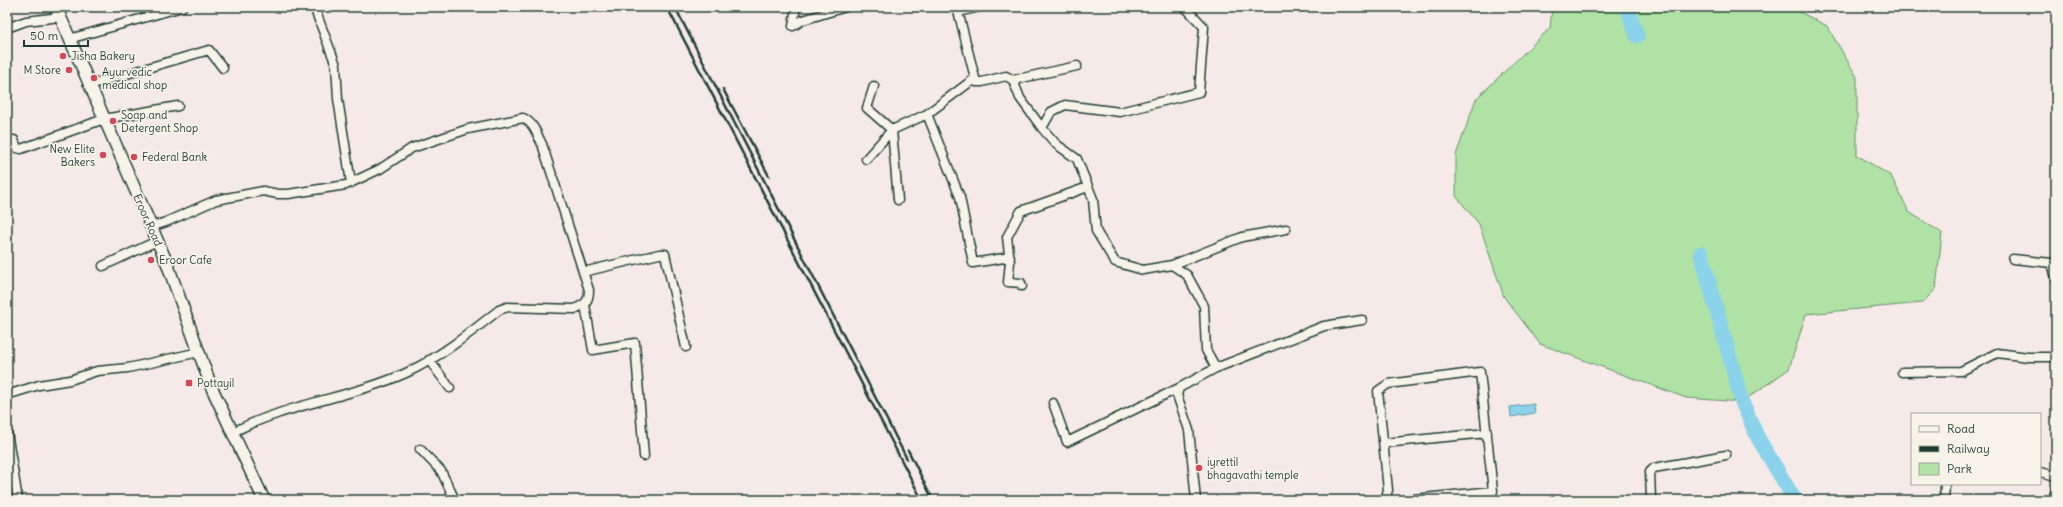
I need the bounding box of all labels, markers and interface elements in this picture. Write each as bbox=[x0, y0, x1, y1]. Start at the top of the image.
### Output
scale bar bbox=[24, 22, 88, 48]
text: 50 m bbox=[30, 28, 59, 43]
place label: Jisha Bakery bbox=[71, 49, 135, 63]
marker: Jisha Bakery bbox=[58, 51, 68, 61]
place label: M Store bbox=[24, 63, 61, 77]
marker: M Store bbox=[64, 65, 74, 75]
place label: Ayurvedic medical shop bbox=[102, 65, 167, 92]
marker: Ayurvedic medical shop bbox=[89, 73, 99, 83]
place label: Soap and Detergent Shop bbox=[121, 108, 198, 135]
marker: Soap and Detergent Shop bbox=[108, 116, 118, 126]
place label: New Elite Bakers bbox=[49, 142, 95, 169]
marker: New Elite Bakers bbox=[98, 150, 108, 160]
place label: Federal Bank bbox=[142, 150, 207, 164]
marker: Federal Bank bbox=[129, 152, 139, 162]
street label: Eroor Road bbox=[130, 192, 166, 249]
place label: Eroor Cafe bbox=[159, 253, 212, 267]
marker: Eroor Cafe bbox=[146, 255, 156, 265]
place label: Pottayil bbox=[197, 376, 234, 390]
marker: Pottayil bbox=[184, 378, 194, 388]
legend bbox=[1911, 413, 2041, 485]
text: Road bbox=[1947, 421, 1975, 436]
text: Railway bbox=[1947, 441, 1990, 456]
place label: iyrettil bhagavathi temple bbox=[1207, 455, 1299, 482]
text: Park bbox=[1947, 461, 1972, 476]
marker: iyrettil bhagavathi temple bbox=[1194, 463, 1204, 473]

